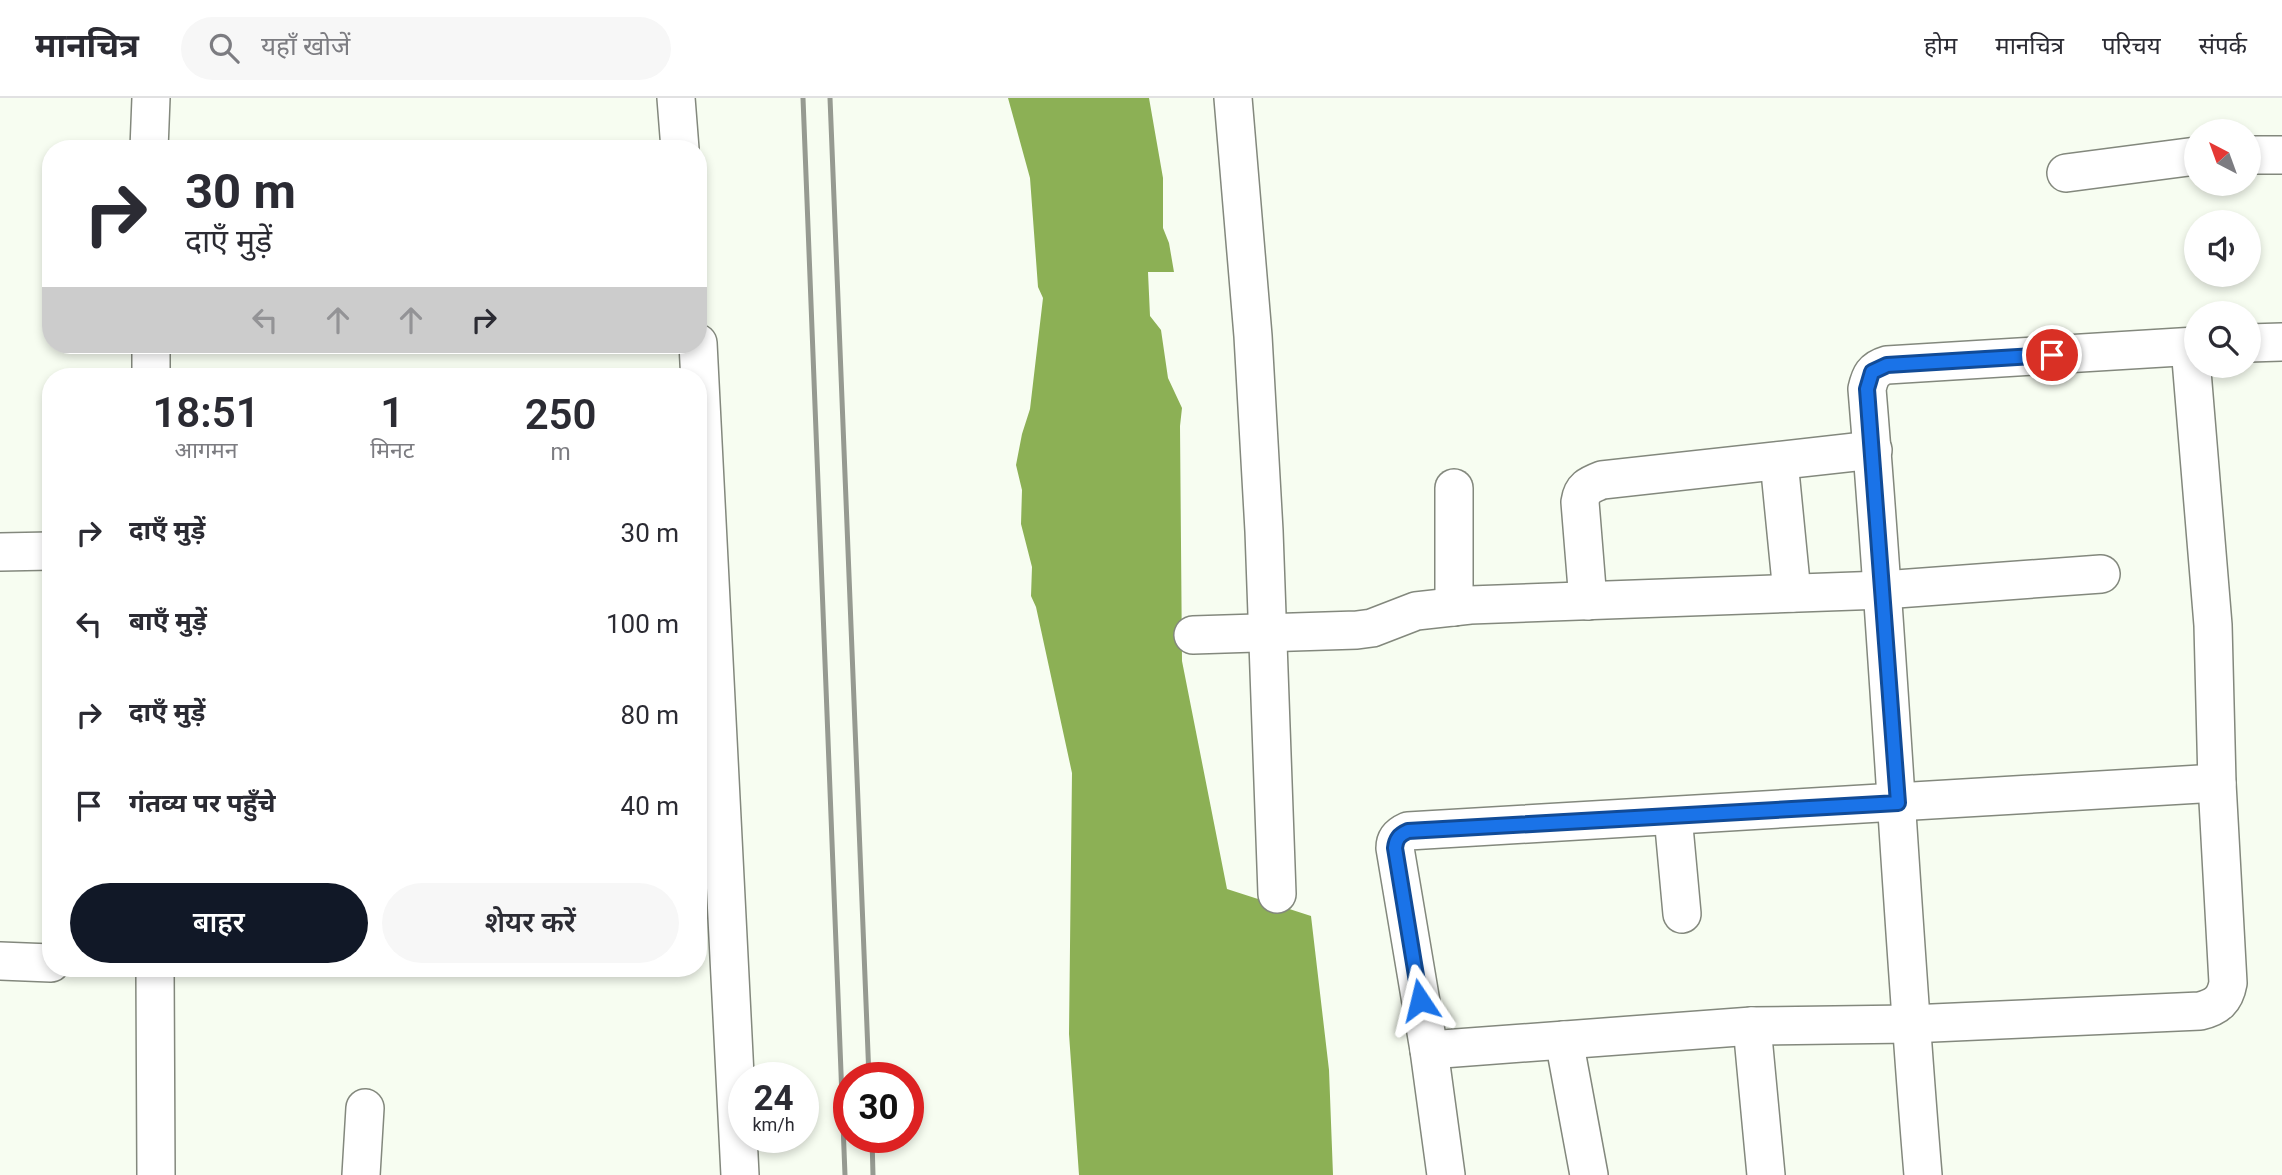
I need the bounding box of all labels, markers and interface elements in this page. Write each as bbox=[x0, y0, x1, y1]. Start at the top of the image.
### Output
search box bbox=[181, 17, 671, 80]
text: मानचित्र bbox=[35, 26, 139, 65]
icon: search bbox=[205, 29, 243, 67]
text: यहाँ खोजें bbox=[261, 31, 350, 61]
text: होम bbox=[1924, 32, 1957, 60]
text: मानचित्र bbox=[1995, 32, 2064, 60]
text: परिचय bbox=[2102, 32, 2161, 60]
text: संपर्क bbox=[2199, 32, 2247, 60]
north arrow bbox=[2184, 119, 2261, 196]
map controls bbox=[2184, 119, 2261, 378]
text: 30 m bbox=[185, 163, 296, 220]
icon: right bbox=[70, 168, 161, 259]
button: sound bbox=[2184, 210, 2261, 287]
text: दाएँ मुड़ें bbox=[185, 222, 272, 260]
icon: left bbox=[246, 301, 284, 339]
icon: ahead bbox=[319, 301, 357, 339]
icon: ahead bbox=[392, 301, 430, 339]
icon: right bbox=[465, 301, 503, 339]
button: search bbox=[2184, 301, 2261, 378]
pin bbox=[2022, 325, 2082, 385]
icon: arrive bbox=[2033, 336, 2071, 374]
text: 18:51 bbox=[152, 388, 260, 437]
text: 1 bbox=[380, 388, 404, 437]
text: 250 bbox=[525, 390, 597, 439]
text: आगमन bbox=[175, 437, 238, 464]
text: मिनट bbox=[370, 437, 414, 464]
text: m bbox=[551, 439, 571, 466]
icon: right bbox=[70, 514, 108, 552]
text: दाएँ मुड़ें bbox=[129, 515, 205, 545]
text: 30 m bbox=[621, 518, 679, 548]
icon: left bbox=[70, 605, 108, 643]
text: बाएँ मुड़ें bbox=[129, 606, 207, 636]
text: 100 m bbox=[606, 609, 679, 639]
icon: right bbox=[70, 696, 108, 734]
text: दाएँ मुड़ें bbox=[129, 697, 205, 727]
text: 80 m bbox=[621, 700, 679, 730]
icon: arrive bbox=[70, 787, 108, 825]
text: गंतव्य पर पहुँचे bbox=[129, 788, 276, 818]
text: 40 m bbox=[621, 791, 679, 821]
button: बाहर bbox=[70, 883, 368, 963]
button: शेयर करें bbox=[382, 883, 679, 963]
position arrow bbox=[1383, 963, 1457, 1037]
speed limit sign: 30 bbox=[833, 1062, 924, 1153]
text: 24 bbox=[753, 1078, 794, 1119]
text: km/h bbox=[752, 1114, 795, 1135]

